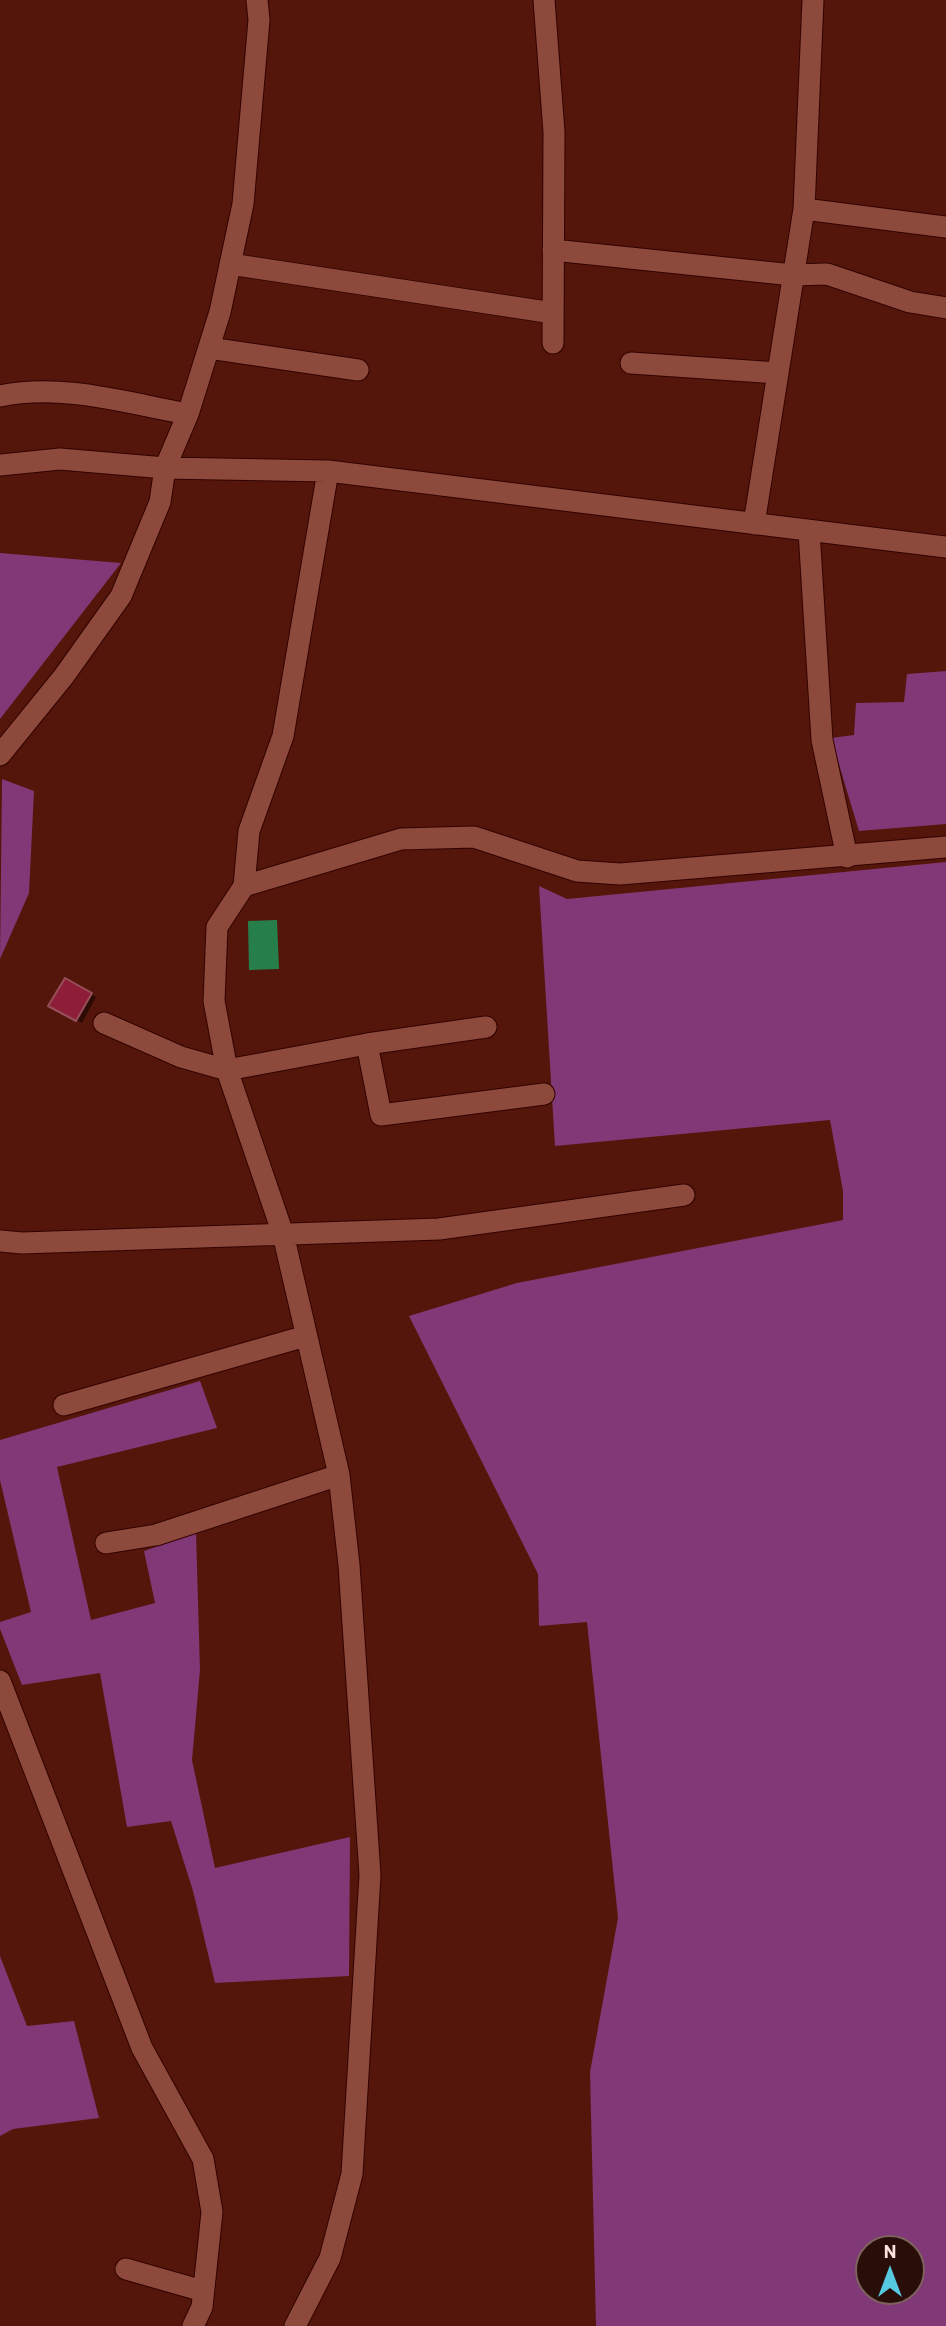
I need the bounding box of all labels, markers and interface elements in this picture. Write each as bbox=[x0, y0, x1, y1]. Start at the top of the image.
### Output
north arrow bbox=[855, 2235, 925, 2305]
text: N bbox=[884, 2239, 896, 2262]

